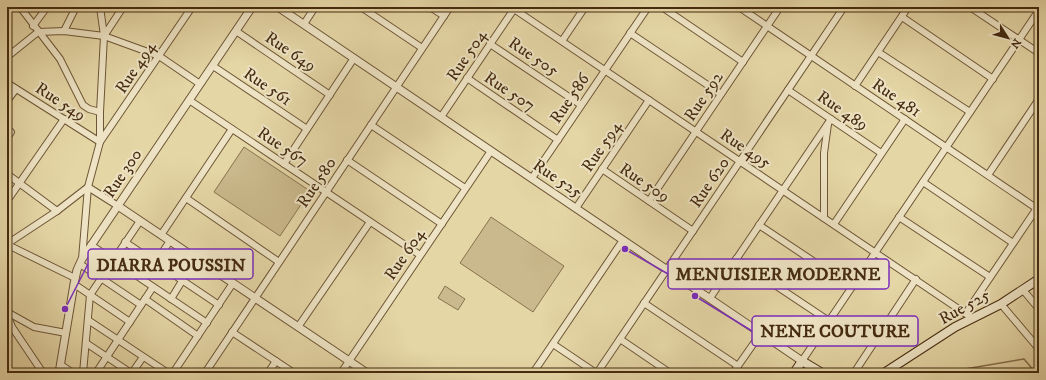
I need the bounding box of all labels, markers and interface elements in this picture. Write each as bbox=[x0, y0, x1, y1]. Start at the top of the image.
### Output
north arrow bbox=[988, 18, 1028, 58]
street label: Rue 504 bbox=[442, 25, 493, 86]
street label: Rue 649 bbox=[261, 27, 320, 77]
street label: Rue 505 bbox=[504, 32, 563, 82]
street label: Rue 494 bbox=[110, 36, 162, 98]
text: N bbox=[1007, 36, 1024, 51]
street label: Rue 561 bbox=[239, 63, 296, 111]
street label: Rue 507 bbox=[480, 67, 539, 117]
street label: Rue 592 bbox=[679, 67, 729, 126]
street label: Rue 586 bbox=[545, 68, 595, 128]
street label: Rue 481 bbox=[868, 73, 925, 122]
street label: Rue 549 bbox=[31, 77, 90, 126]
street label: Rue 489 bbox=[813, 86, 872, 136]
street label: Rue 594 bbox=[577, 116, 628, 176]
street label: Rue 567 bbox=[253, 122, 312, 172]
street label: Rue 495 bbox=[716, 124, 776, 174]
street label: Rue 300 bbox=[98, 145, 147, 202]
street label: Rue 580 bbox=[292, 153, 342, 212]
street label: Rue 620 bbox=[685, 153, 735, 212]
street label: Rue 525 bbox=[528, 154, 587, 204]
street label: Rue 509 bbox=[615, 158, 674, 208]
street label: Rue 604 bbox=[380, 223, 431, 285]
callout: DIARRA POUSSIN bbox=[88, 249, 253, 279]
text: DIARRA POUSSIN bbox=[96, 255, 246, 277]
callout: MENUISIER MODERNE bbox=[668, 259, 889, 289]
text: MENUISIER MODERNE bbox=[675, 264, 881, 286]
street label: Rue 525 bbox=[935, 284, 994, 330]
callout: NENE COUTURE bbox=[752, 316, 918, 346]
text: NENE COUTURE bbox=[760, 321, 910, 343]

